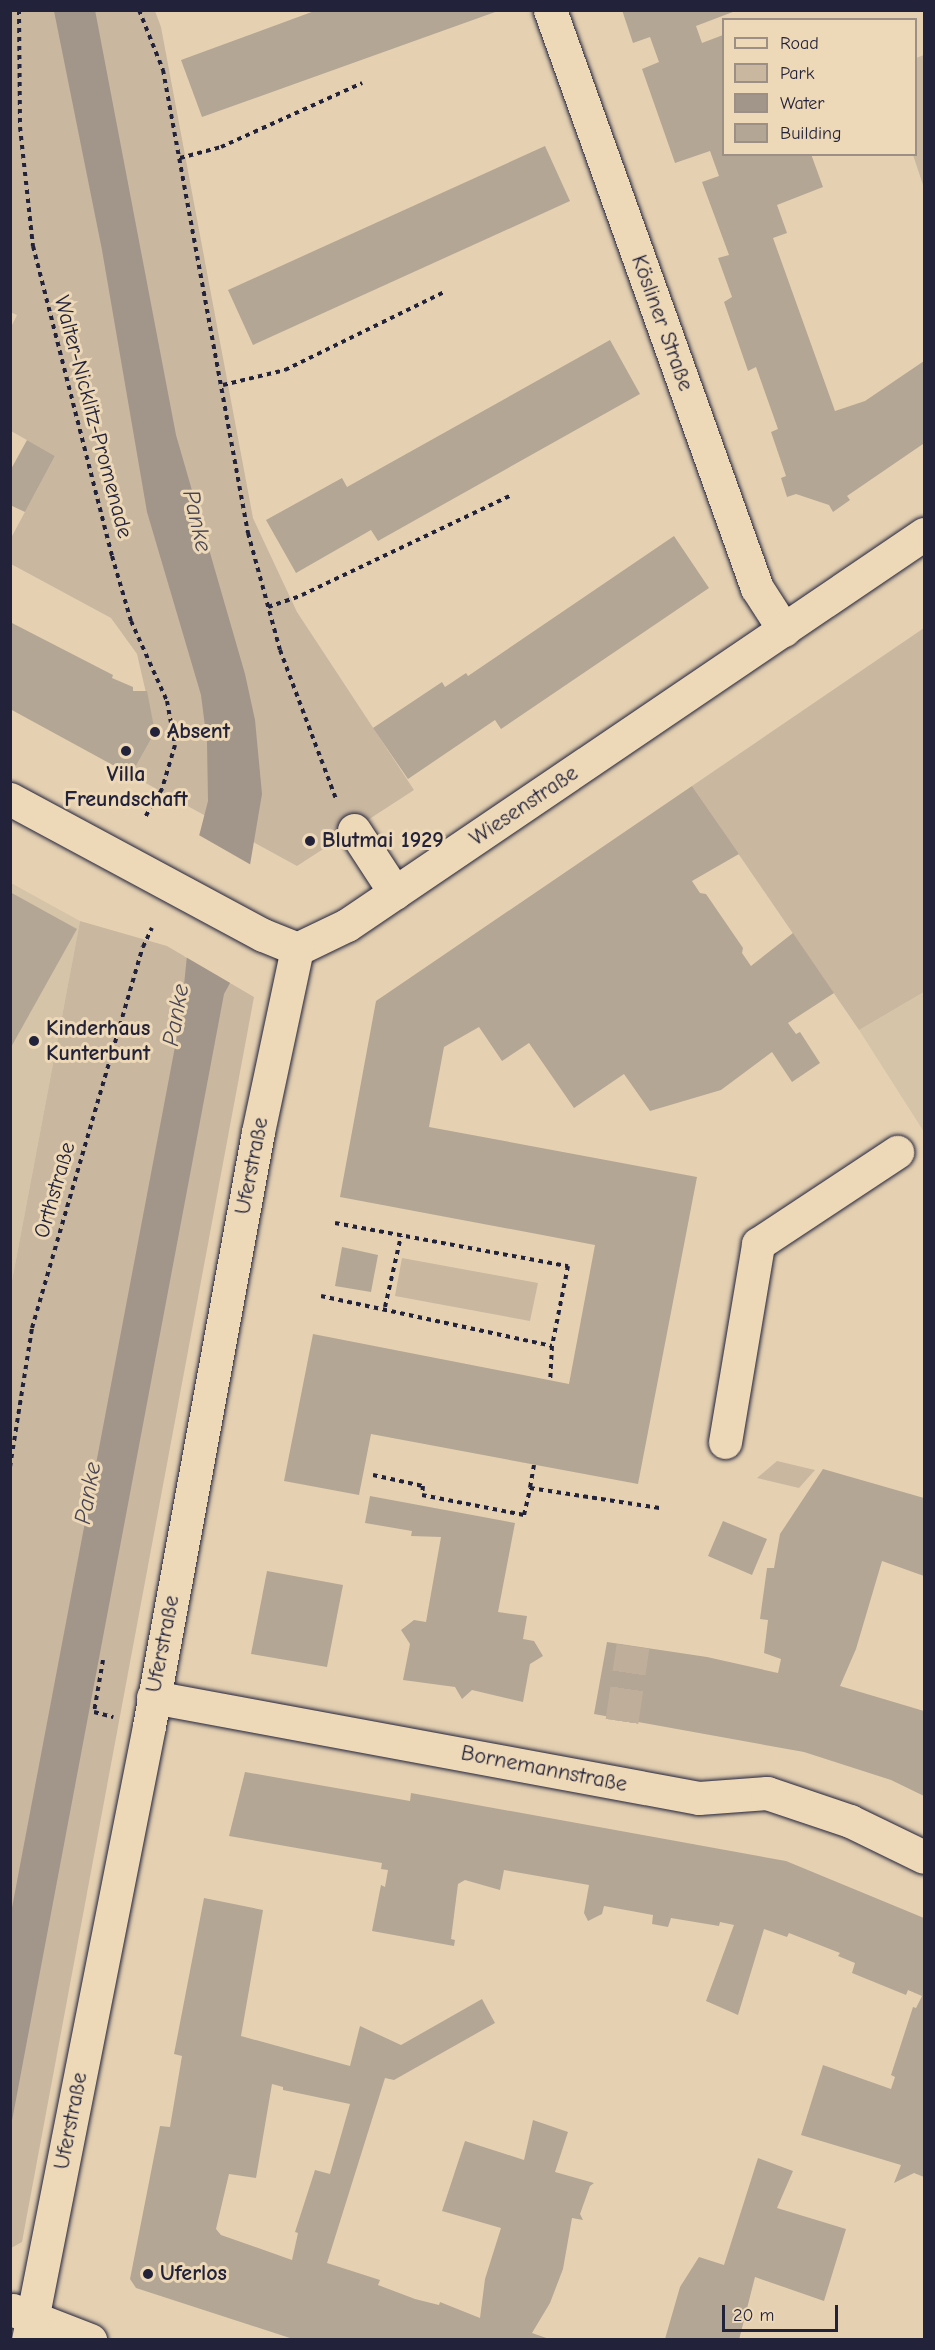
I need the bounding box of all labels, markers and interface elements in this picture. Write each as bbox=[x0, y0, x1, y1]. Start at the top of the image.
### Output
legend bbox=[722, 18, 917, 156]
text: Road bbox=[780, 33, 819, 54]
text: Park bbox=[780, 63, 814, 84]
text: Water bbox=[780, 93, 824, 114]
text: Building bbox=[780, 123, 842, 144]
street label: Kösliner Straße bbox=[625, 251, 699, 395]
street label: Walter-Nicklitz-Promenade bbox=[48, 293, 138, 541]
water label: Panke bbox=[176, 487, 218, 555]
place label: Absent bbox=[167, 719, 230, 745]
marker: Absent bbox=[148, 725, 162, 739]
marker: Villa Freundschaft bbox=[119, 744, 133, 758]
street label: Wiesenstraße bbox=[465, 760, 583, 852]
place label: Villa Freundschaft bbox=[64, 761, 188, 812]
place label: Blutmai 1929 bbox=[322, 828, 444, 854]
marker: Blutmai 1929 bbox=[303, 834, 317, 848]
water label: Panke bbox=[156, 982, 196, 1048]
place label: Kinderhaus Kunterbunt bbox=[46, 1015, 150, 1066]
marker: Kinderhaus Kunterbunt bbox=[27, 1034, 41, 1048]
street label: Uferstraße bbox=[230, 1115, 274, 1217]
street label: Orthstraße bbox=[29, 1139, 81, 1241]
water label: Panke bbox=[68, 1460, 108, 1526]
street label: Uferstraße bbox=[141, 1593, 185, 1695]
street label: Bornemannstraße bbox=[459, 1740, 629, 1798]
street label: Uferstraße bbox=[49, 2070, 93, 2172]
place label: Uferlos bbox=[160, 2261, 227, 2287]
marker: Uferlos bbox=[141, 2267, 155, 2281]
scale bar bbox=[725, 2293, 840, 2331]
text: 20 m bbox=[733, 2305, 774, 2326]

